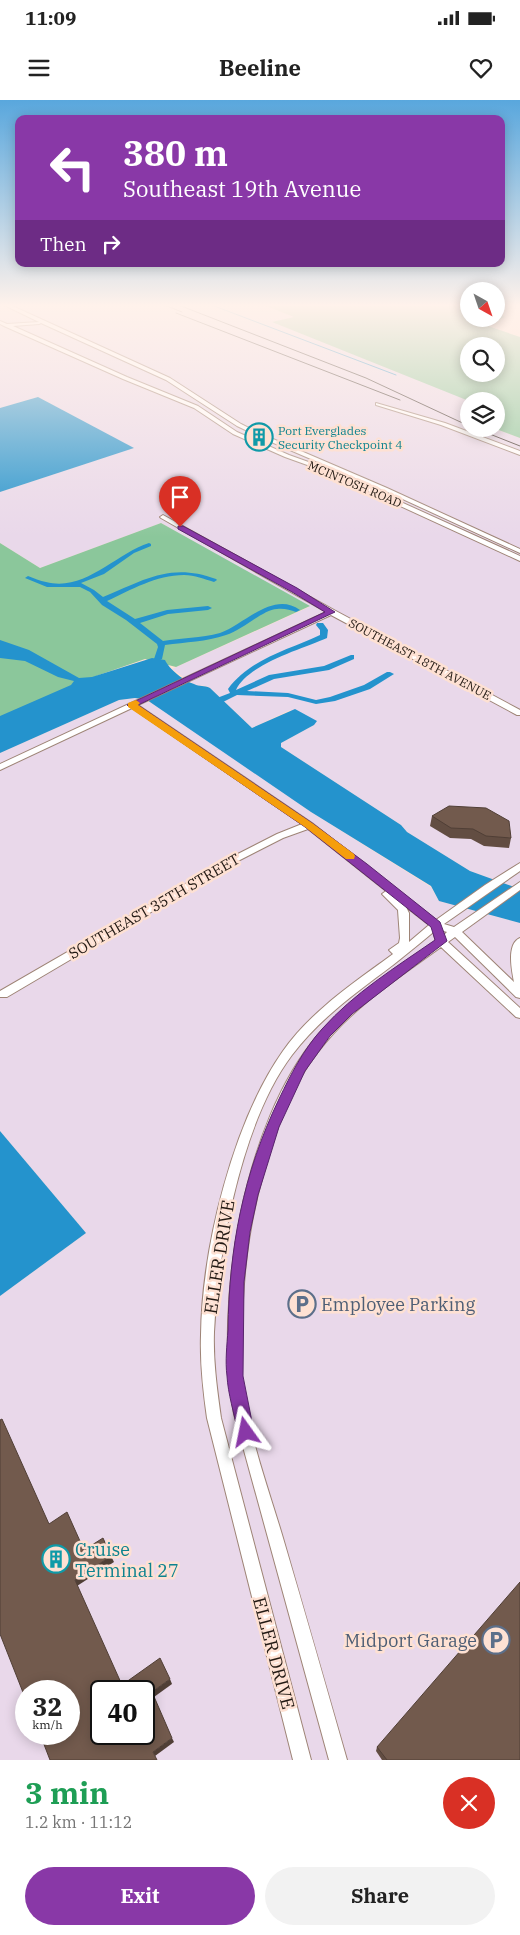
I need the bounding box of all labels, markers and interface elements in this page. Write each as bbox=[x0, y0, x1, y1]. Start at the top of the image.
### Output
text: 11:09 bbox=[25, 6, 76, 30]
text: Beeline bbox=[219, 53, 301, 82]
icon: menu bbox=[25, 54, 53, 82]
icon: heart bbox=[467, 54, 495, 82]
text: 380 m bbox=[123, 130, 228, 176]
icon: left bbox=[40, 135, 105, 200]
text: Southeast 19th Avenue bbox=[123, 174, 361, 203]
icon: right bbox=[97, 230, 125, 258]
text: Then bbox=[40, 232, 87, 256]
north arrow bbox=[460, 282, 505, 328]
map controls bbox=[460, 282, 505, 437]
button: search bbox=[460, 337, 505, 382]
button: layers bbox=[460, 392, 505, 437]
building icon: Port Everglades Security Checkpoint 4 bbox=[244, 422, 274, 452]
place label: Port Everglades Security Checkpoint 4 bbox=[278, 423, 402, 452]
street label: MCINTOSH ROAD bbox=[306, 458, 404, 510]
pin bbox=[159, 476, 201, 527]
icon: arrive bbox=[166, 483, 194, 511]
street label: SOUTHEAST 18TH AVENUE bbox=[346, 615, 494, 703]
street label: SOUTHEAST 35TH STREET bbox=[65, 849, 243, 963]
street label: ELLER DRIVE bbox=[199, 1198, 239, 1316]
parking icon: Employee Parking bbox=[287, 1289, 317, 1319]
place label: Employee Parking bbox=[321, 1293, 476, 1316]
position arrow bbox=[219, 1405, 271, 1457]
place label: Cruise Terminal 27 bbox=[75, 1538, 179, 1582]
building icon: Cruise Terminal 27 bbox=[41, 1544, 71, 1574]
street label: ELLER DRIVE bbox=[248, 1594, 300, 1712]
parking icon: Midport Garage bbox=[481, 1625, 511, 1655]
place label: Midport Garage bbox=[345, 1629, 477, 1652]
speed limit sign: 40 bbox=[90, 1680, 155, 1745]
text: 32 bbox=[32, 1690, 63, 1723]
text: km/h bbox=[32, 1717, 63, 1732]
text: 3 min bbox=[25, 1773, 109, 1812]
button: close bbox=[443, 1777, 495, 1829]
text: 1.2 km · 11:12 bbox=[25, 1812, 132, 1832]
button: Exit bbox=[25, 1867, 255, 1925]
button: Share bbox=[265, 1867, 495, 1925]

